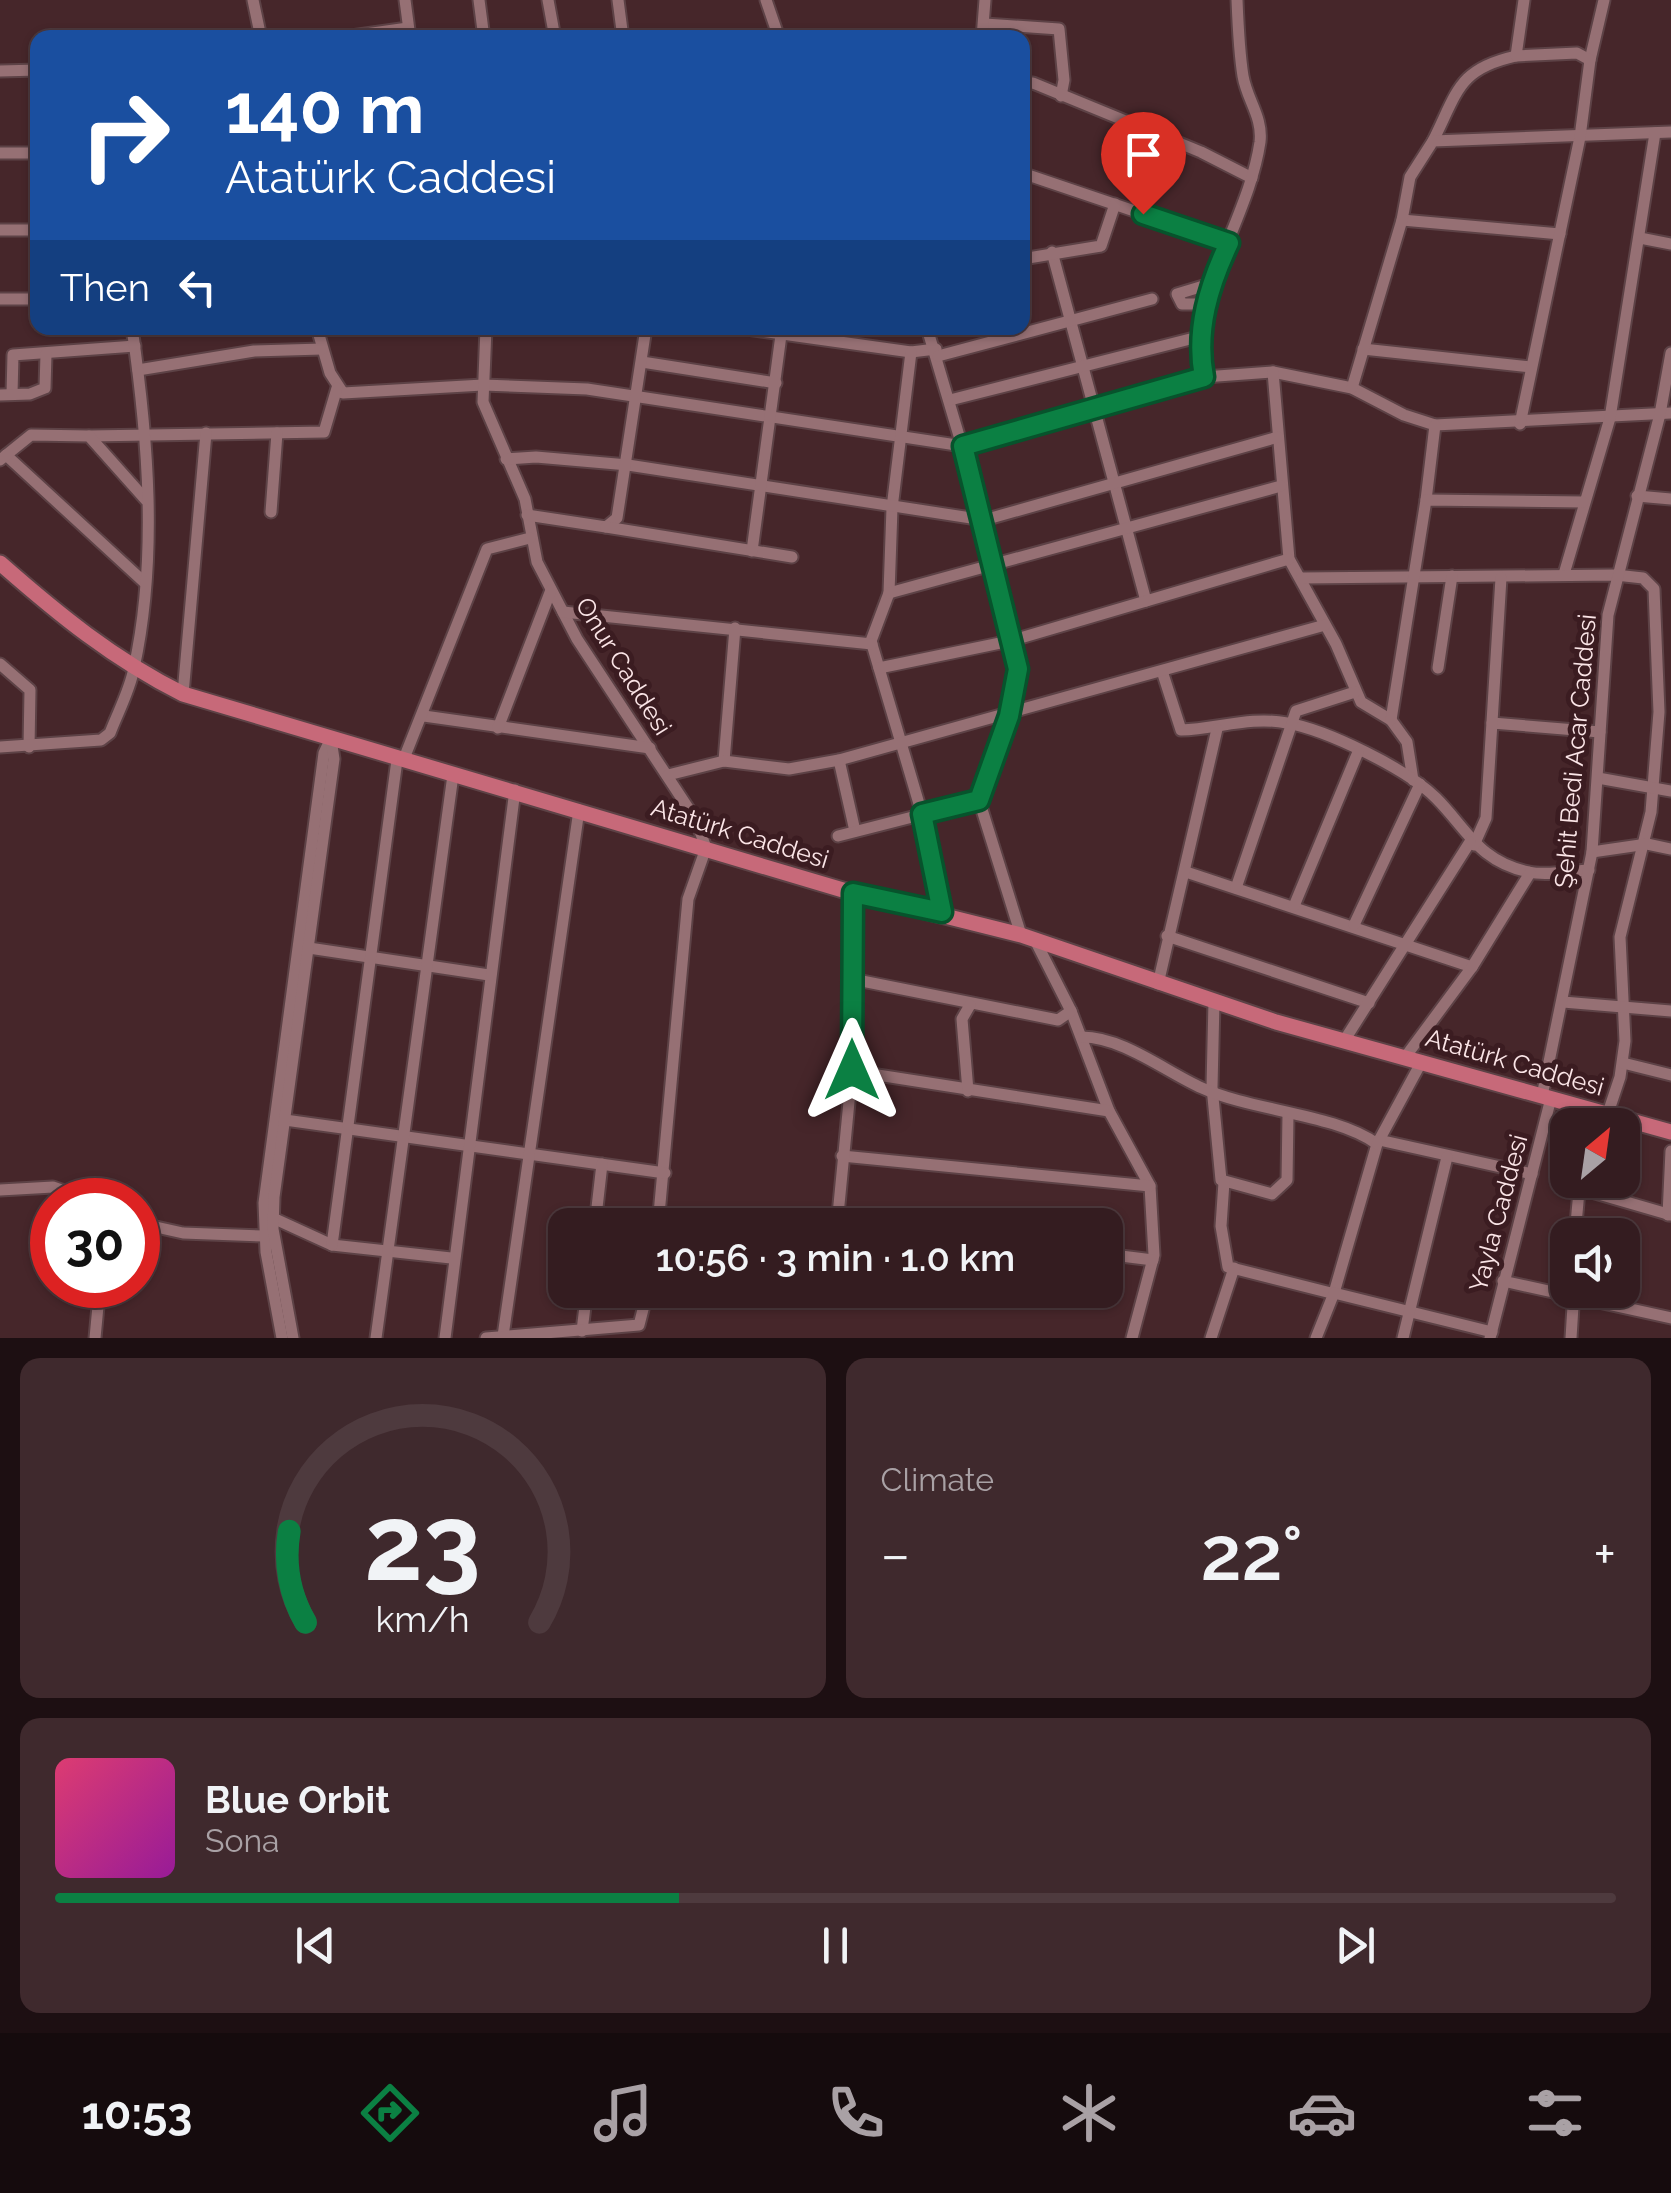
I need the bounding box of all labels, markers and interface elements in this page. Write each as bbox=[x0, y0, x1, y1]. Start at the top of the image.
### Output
text: 140 m bbox=[225, 67, 425, 149]
icon: right bbox=[60, 70, 190, 200]
pin bbox=[1101, 112, 1186, 215]
icon: arrive bbox=[1116, 127, 1171, 182]
text: Atatürk Caddesi bbox=[225, 151, 556, 204]
icon: left bbox=[170, 260, 225, 315]
text: Then bbox=[60, 265, 150, 310]
street label: Onur Caddesi bbox=[570, 592, 678, 740]
street label: Şehit Bedi Acar Caddesi bbox=[1548, 613, 1602, 889]
street label: Atatürk Caddesi bbox=[648, 792, 832, 874]
position arrow bbox=[800, 1018, 904, 1122]
street label: Atatürk Caddesi bbox=[1422, 1022, 1608, 1102]
north arrow bbox=[1550, 1108, 1640, 1198]
map controls bbox=[1550, 1108, 1640, 1308]
street label: Yayla Caddesi bbox=[1463, 1131, 1533, 1295]
speed limit sign: 30 bbox=[30, 1178, 160, 1308]
button: sound bbox=[1550, 1218, 1640, 1308]
text: 10:56 · 3 min · 1.0 km bbox=[656, 1235, 1015, 1280]
text: Climate bbox=[881, 1461, 994, 1498]
text: 23 bbox=[364, 1482, 481, 1604]
text: 22° bbox=[1200, 1509, 1303, 1598]
text: − bbox=[881, 1522, 910, 1587]
text: + bbox=[1593, 1522, 1616, 1587]
text: km/h bbox=[376, 1598, 470, 1640]
text: Blue Orbit bbox=[205, 1777, 390, 1822]
text: Sona bbox=[205, 1822, 280, 1859]
icon: previous bbox=[288, 1918, 343, 1973]
icon: pause bbox=[808, 1918, 863, 1973]
icon: next bbox=[1328, 1918, 1383, 1973]
icon: directions bbox=[355, 2078, 425, 2148]
icon: music bbox=[588, 2078, 658, 2148]
icon: phone bbox=[821, 2078, 891, 2148]
icon: climate bbox=[1054, 2078, 1124, 2148]
icon: car bbox=[1287, 2078, 1357, 2148]
icon: filters bbox=[1520, 2078, 1590, 2148]
text: 10:53 bbox=[81, 2087, 192, 2140]

